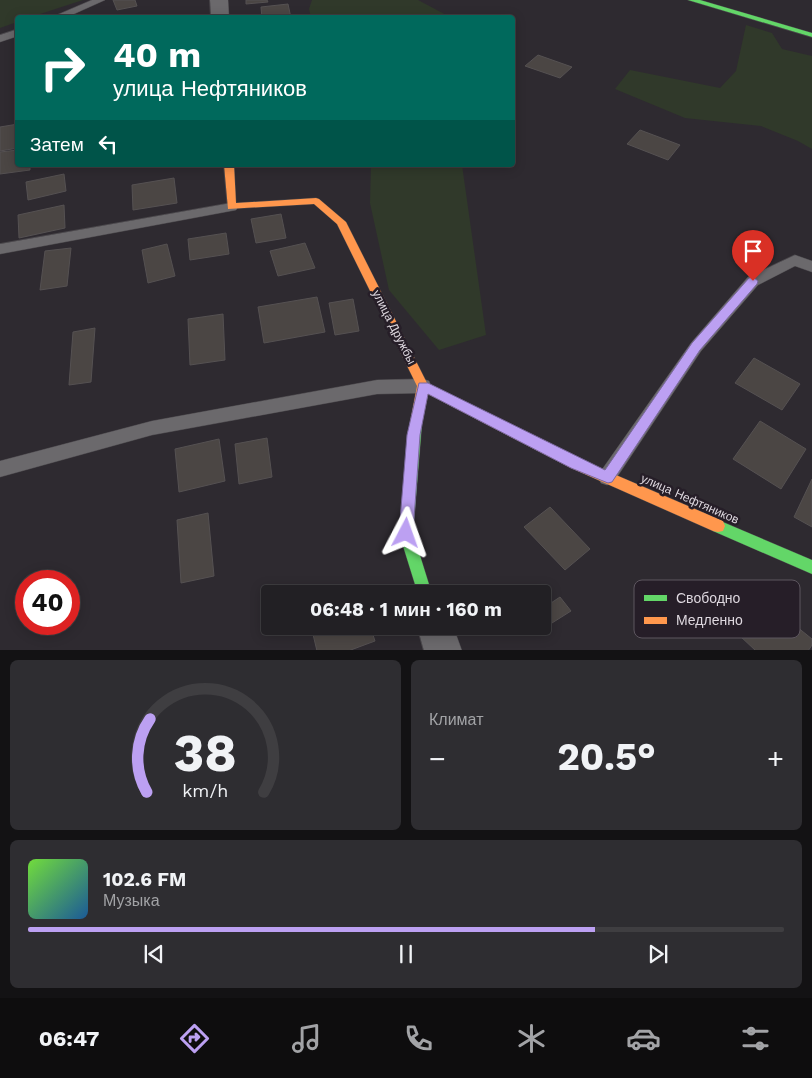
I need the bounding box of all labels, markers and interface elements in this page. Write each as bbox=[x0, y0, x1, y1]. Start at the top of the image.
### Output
text: 40 m bbox=[113, 34, 201, 76]
icon: right bbox=[30, 35, 95, 100]
text: улица Нефтяников bbox=[113, 76, 307, 101]
icon: left bbox=[94, 130, 122, 158]
text: Затем bbox=[30, 133, 84, 156]
pin bbox=[732, 230, 774, 281]
icon: arrive bbox=[739, 237, 767, 265]
street label: улица Дружбы bbox=[369, 287, 419, 367]
street label: улица Нефтяников bbox=[639, 471, 741, 527]
position arrow bbox=[379, 506, 431, 558]
speed limit sign: 40 bbox=[15, 570, 80, 635]
legend bbox=[634, 580, 800, 638]
text: Свободно bbox=[676, 590, 741, 606]
text: 06:48 · 1 мин · 160 m bbox=[310, 598, 502, 621]
text: Медленно bbox=[676, 612, 743, 628]
text: Климат bbox=[429, 710, 483, 729]
text: 38 bbox=[174, 723, 237, 784]
text: 20.5° bbox=[557, 735, 656, 779]
text: − bbox=[429, 742, 446, 775]
text: + bbox=[767, 742, 784, 775]
text: km/h bbox=[182, 780, 229, 801]
text: 102.6 FM bbox=[103, 868, 186, 891]
text: Музыка bbox=[103, 891, 160, 910]
icon: previous bbox=[140, 940, 168, 968]
icon: pause bbox=[392, 940, 420, 968]
icon: next bbox=[644, 940, 672, 968]
icon: directions bbox=[177, 1021, 212, 1056]
icon: music bbox=[289, 1021, 324, 1056]
icon: phone bbox=[401, 1021, 436, 1056]
icon: climate bbox=[514, 1021, 549, 1056]
icon: car bbox=[626, 1021, 661, 1056]
icon: filters bbox=[738, 1021, 773, 1056]
text: 06:47 bbox=[39, 1026, 100, 1051]

